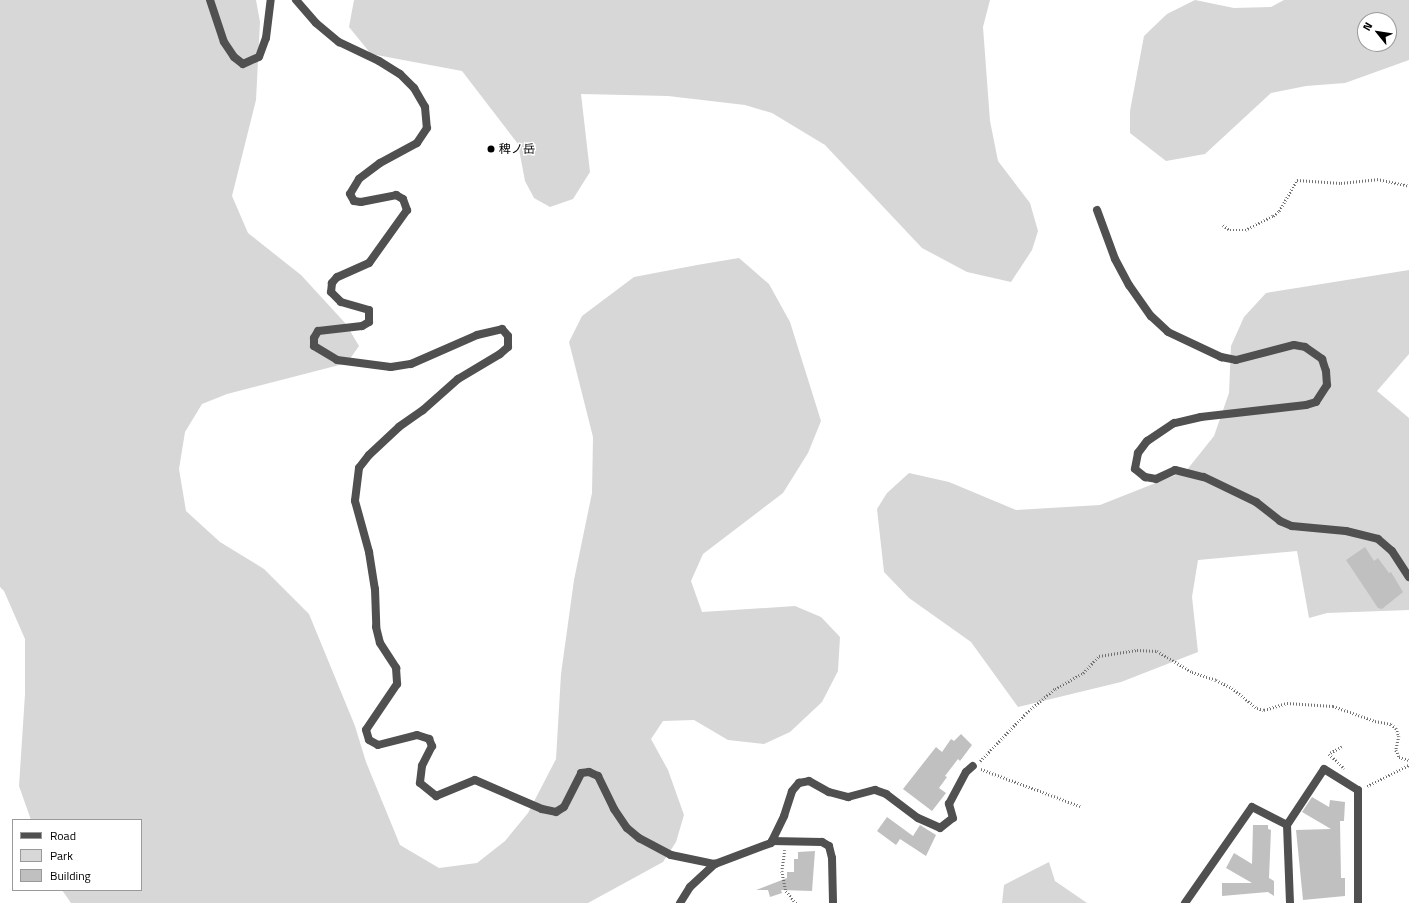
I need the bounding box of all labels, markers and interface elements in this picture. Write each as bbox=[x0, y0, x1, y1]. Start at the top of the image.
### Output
north arrow bbox=[1357, 12, 1397, 52]
text: N bbox=[1359, 19, 1376, 34]
place label: 稗ノ岳 bbox=[499, 142, 535, 156]
marker: 稗ノ岳 bbox=[486, 144, 496, 154]
legend bbox=[12, 819, 142, 891]
text: Road bbox=[50, 826, 76, 845]
text: Park bbox=[50, 846, 73, 865]
text: Building bbox=[50, 866, 91, 885]

